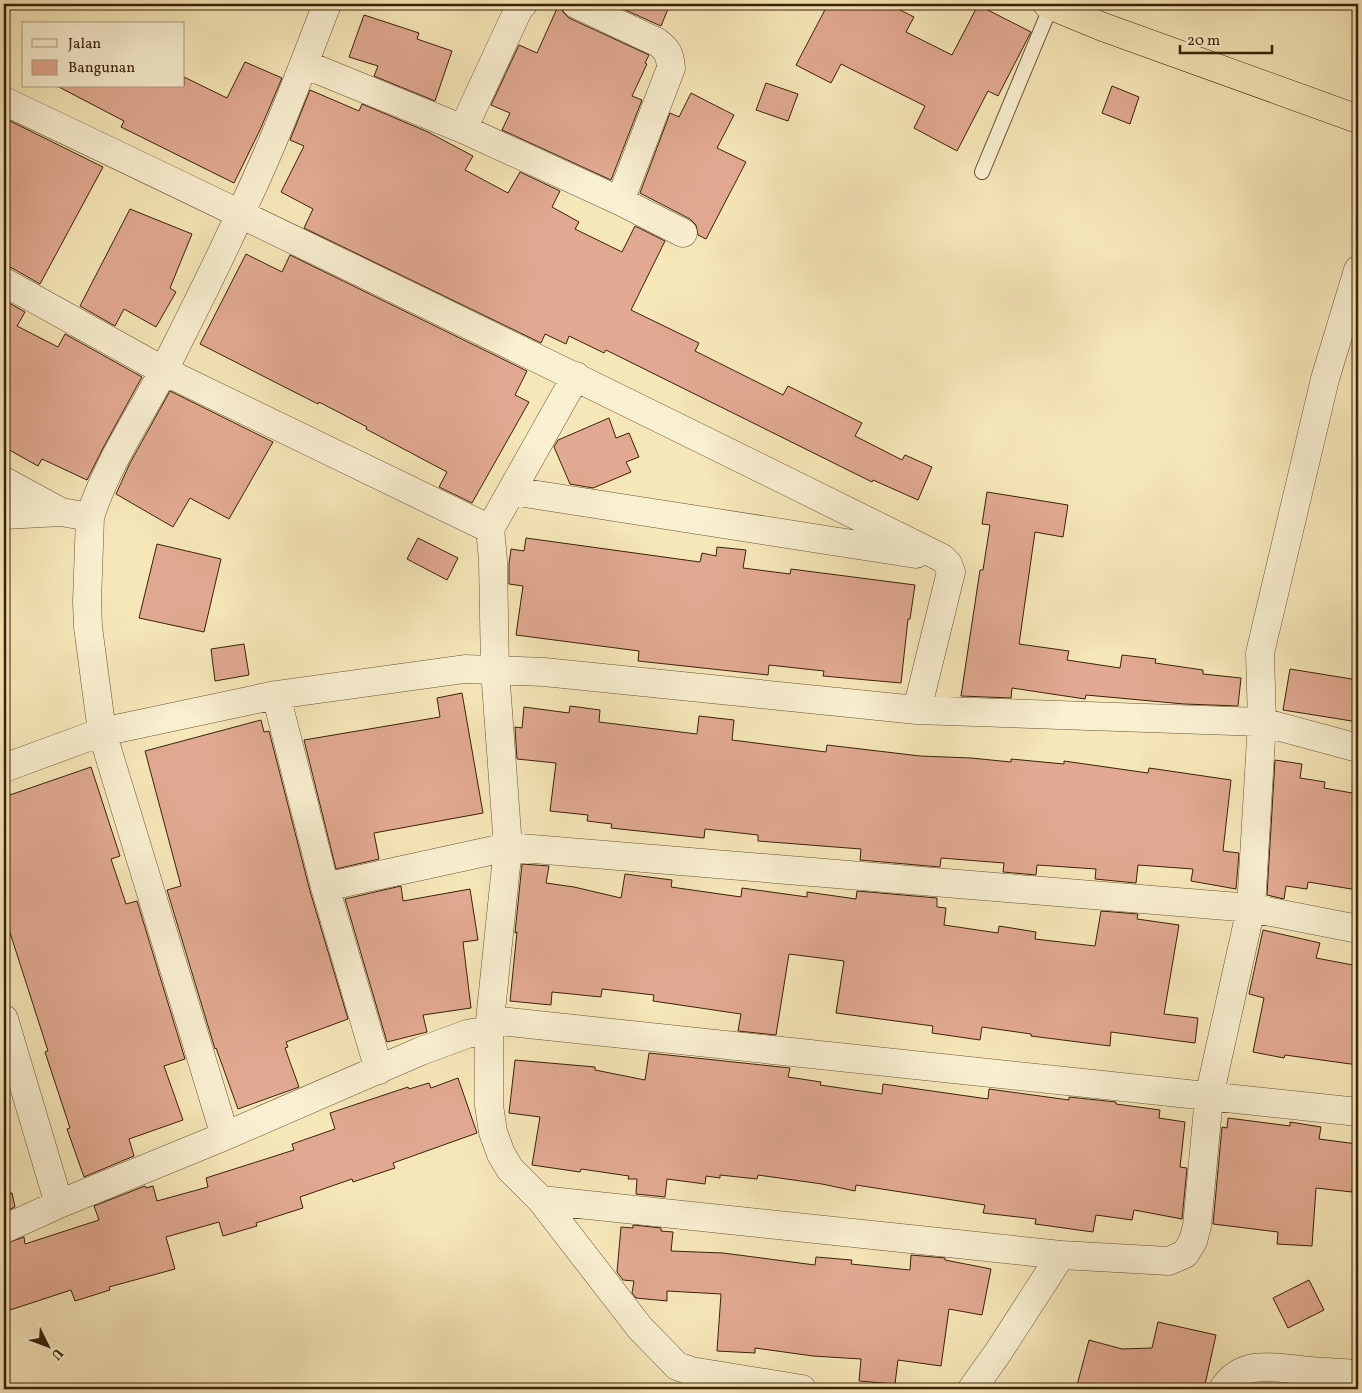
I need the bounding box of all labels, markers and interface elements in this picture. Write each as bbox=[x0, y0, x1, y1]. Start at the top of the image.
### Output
legend bbox=[22, 22, 185, 88]
scale bar bbox=[1180, 22, 1272, 54]
text: 20 m bbox=[1187, 31, 1220, 52]
text: Jalan bbox=[68, 34, 101, 55]
text: Bangunan bbox=[68, 58, 135, 79]
north arrow bbox=[22, 1320, 72, 1370]
text: U bbox=[46, 1344, 67, 1364]

